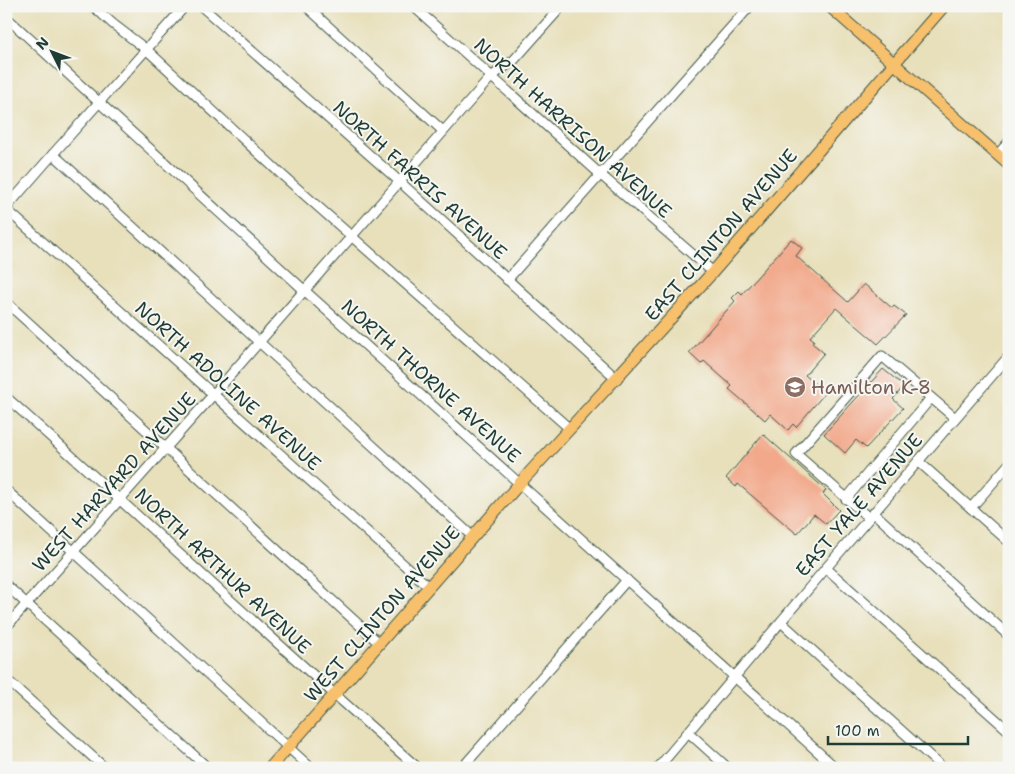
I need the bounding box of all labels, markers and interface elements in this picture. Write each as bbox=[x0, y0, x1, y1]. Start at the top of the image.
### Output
north arrow bbox=[28, 28, 78, 78]
street label: NORTH HARRISON AVENUE bbox=[469, 32, 677, 224]
text: N bbox=[32, 33, 53, 53]
street label: NORTH FARRIS AVENUE bbox=[328, 95, 512, 265]
street label: EAST CLINTON AVENUE bbox=[639, 143, 803, 327]
street label: NORTH THORNE AVENUE bbox=[336, 294, 526, 468]
street label: NORTH ADOLINE AVENUE bbox=[130, 296, 326, 476]
school or university icon: Hamilton K-8 bbox=[783, 375, 807, 399]
place label: Hamilton K-8 bbox=[811, 375, 931, 400]
street label: WEST HARVARD AVENUE bbox=[27, 387, 201, 577]
street label: EAST YALE AVENUE bbox=[790, 428, 928, 582]
street label: NORTH ARTHUR AVENUE bbox=[129, 483, 317, 659]
street label: WEST CLINTON AVENUE bbox=[299, 521, 466, 707]
scale bar bbox=[828, 714, 968, 746]
text: 100 m bbox=[835, 721, 880, 741]

